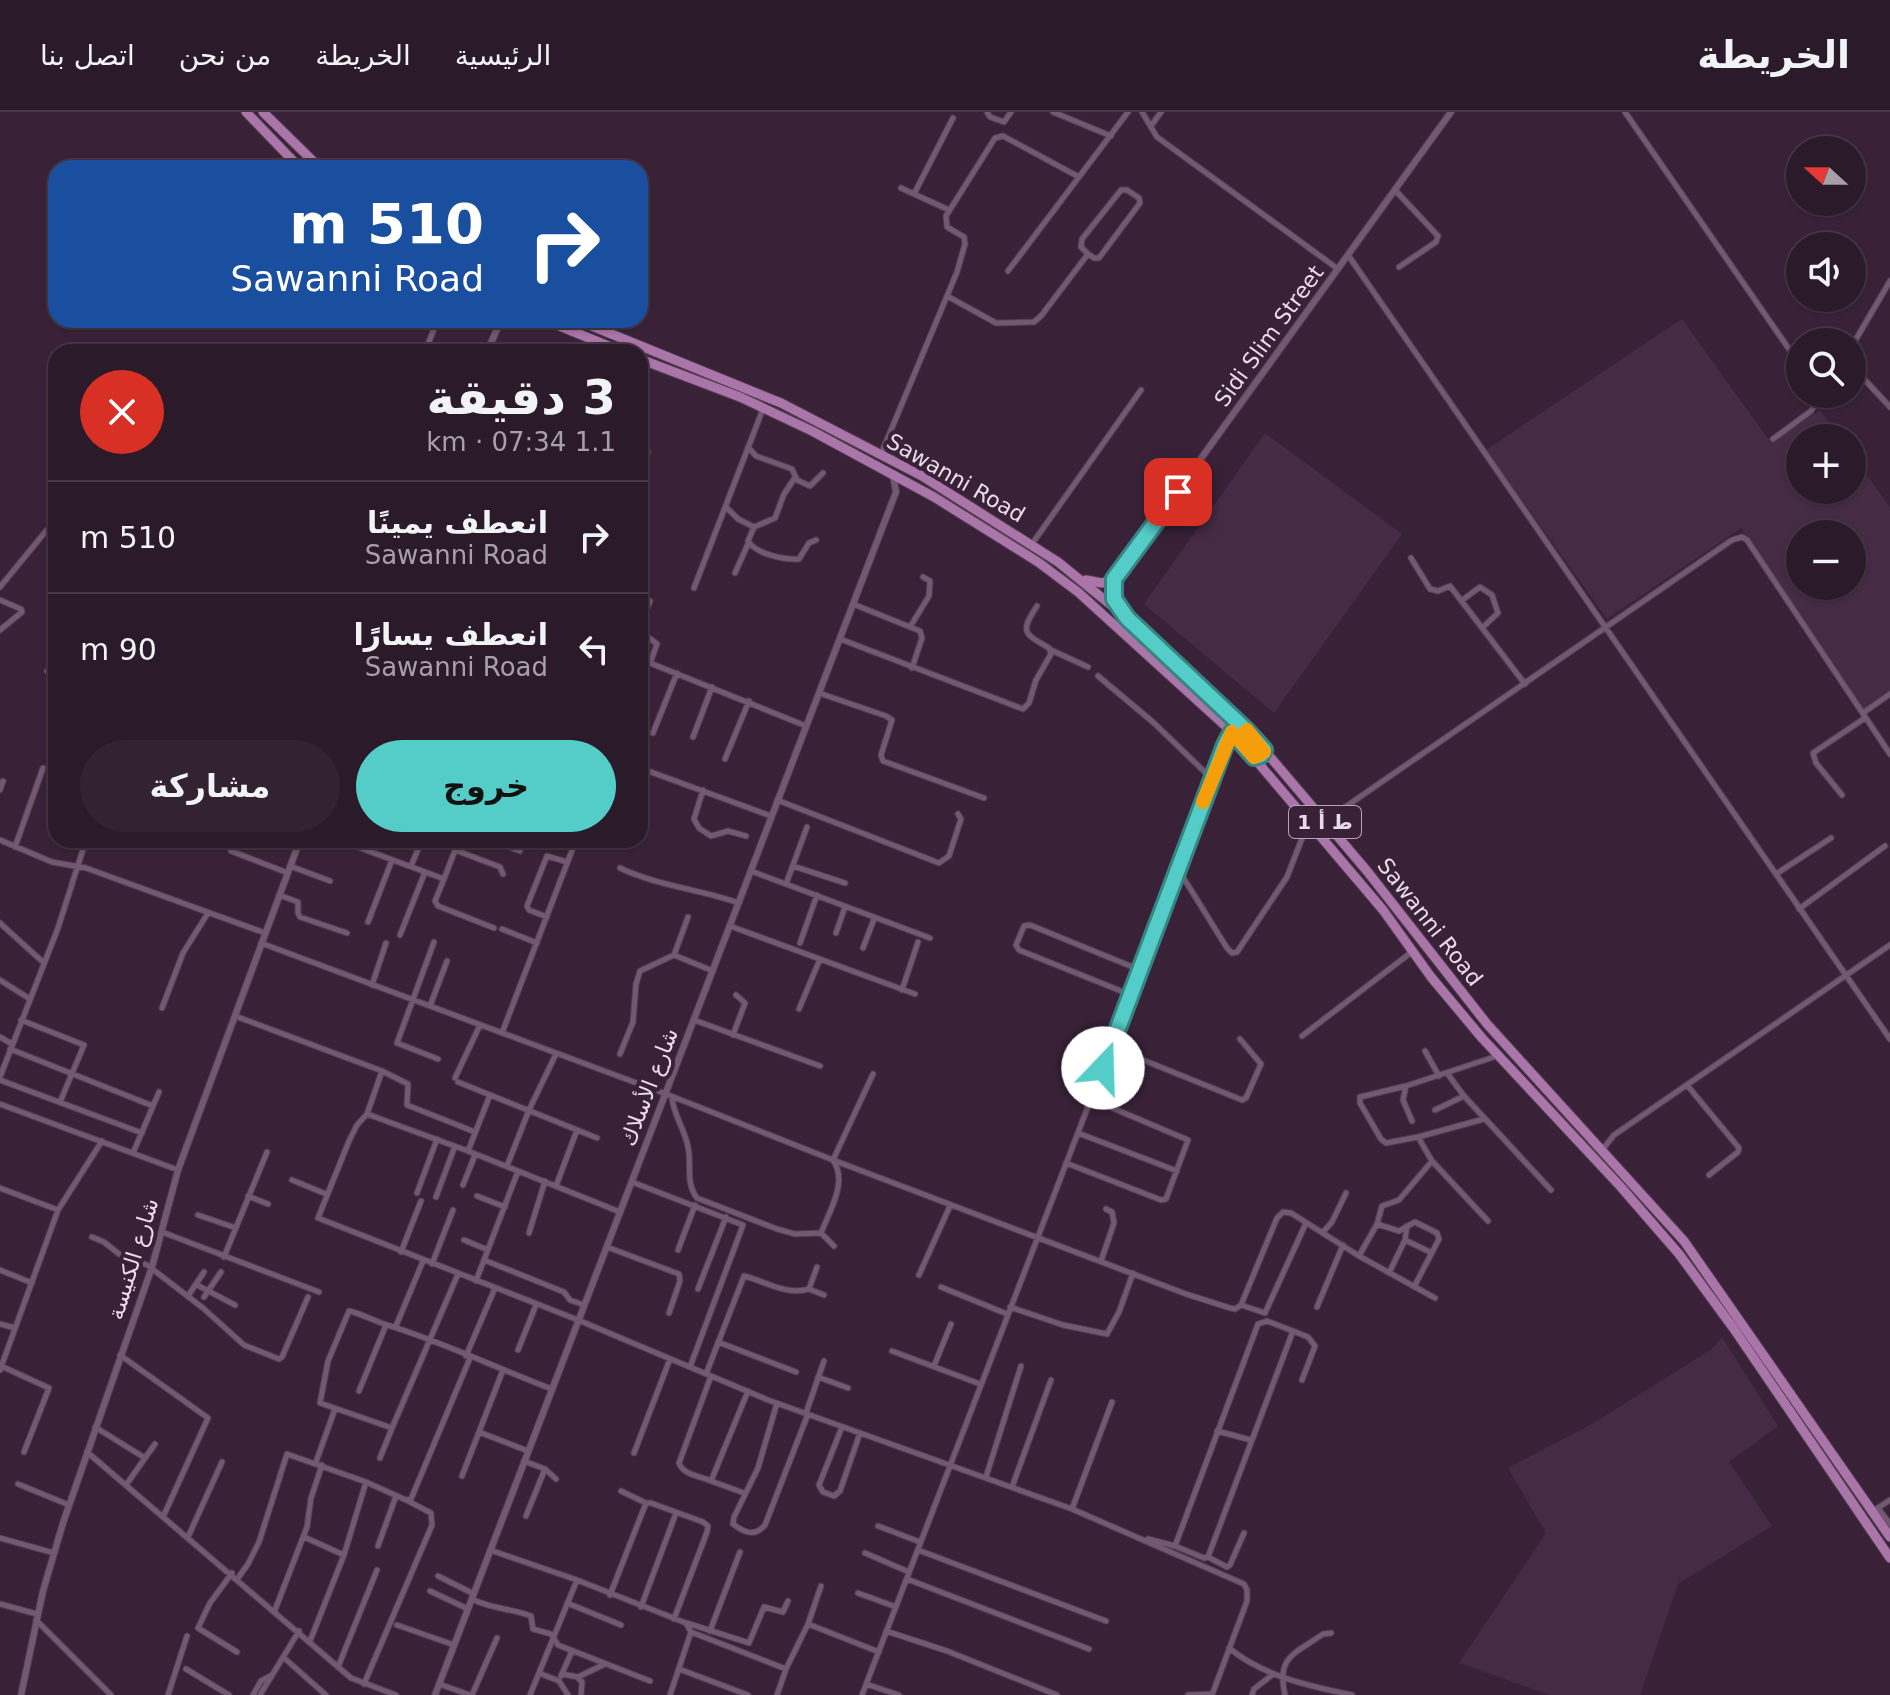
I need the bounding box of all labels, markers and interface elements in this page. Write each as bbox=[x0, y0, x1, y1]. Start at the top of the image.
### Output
text: الخريطة bbox=[1697, 33, 1850, 77]
text: اتصل بنا bbox=[40, 39, 135, 72]
text: من نحن bbox=[179, 39, 271, 72]
text: الخريطة bbox=[315, 39, 411, 72]
text: الرئيسية bbox=[455, 39, 551, 72]
north arrow bbox=[1786, 136, 1866, 216]
map controls bbox=[1786, 136, 1866, 600]
text: 510 m bbox=[289, 191, 484, 256]
icon: right bbox=[512, 192, 616, 296]
button: sound bbox=[1786, 232, 1866, 312]
text: Sawanni Road bbox=[230, 258, 484, 299]
street label: Sidi Slim Street bbox=[1209, 260, 1329, 412]
button: search bbox=[1786, 328, 1866, 408]
text: 3 دقيقة bbox=[427, 369, 616, 425]
button: close bbox=[80, 370, 164, 454]
button: + bbox=[1786, 424, 1866, 504]
text: 1.1 km · 07:34 bbox=[426, 427, 616, 457]
street label: Sawanni Road bbox=[883, 428, 1029, 528]
pin bbox=[1144, 458, 1212, 526]
icon: arrive bbox=[1156, 470, 1200, 514]
text: انعطف يمينًا bbox=[367, 505, 548, 540]
icon: right bbox=[572, 515, 616, 559]
text: 510 m bbox=[80, 520, 176, 555]
button: − bbox=[1786, 520, 1866, 600]
text: Sawanni Road bbox=[365, 540, 548, 570]
text: انعطف يسارًا bbox=[354, 617, 548, 652]
icon: left bbox=[572, 627, 616, 671]
text: 90 m bbox=[80, 632, 157, 667]
text: Sawanni Road bbox=[365, 652, 548, 682]
button: مشاركة bbox=[80, 740, 340, 832]
button: خروج bbox=[356, 740, 616, 832]
road number: ط أ 1 bbox=[1289, 806, 1361, 838]
street label: Sawanni Road bbox=[1372, 853, 1488, 991]
street label: شارع الأسلاك bbox=[614, 1024, 683, 1149]
position arrow bbox=[1061, 1026, 1145, 1110]
street label: شارع الكنيسة bbox=[103, 1195, 163, 1323]

